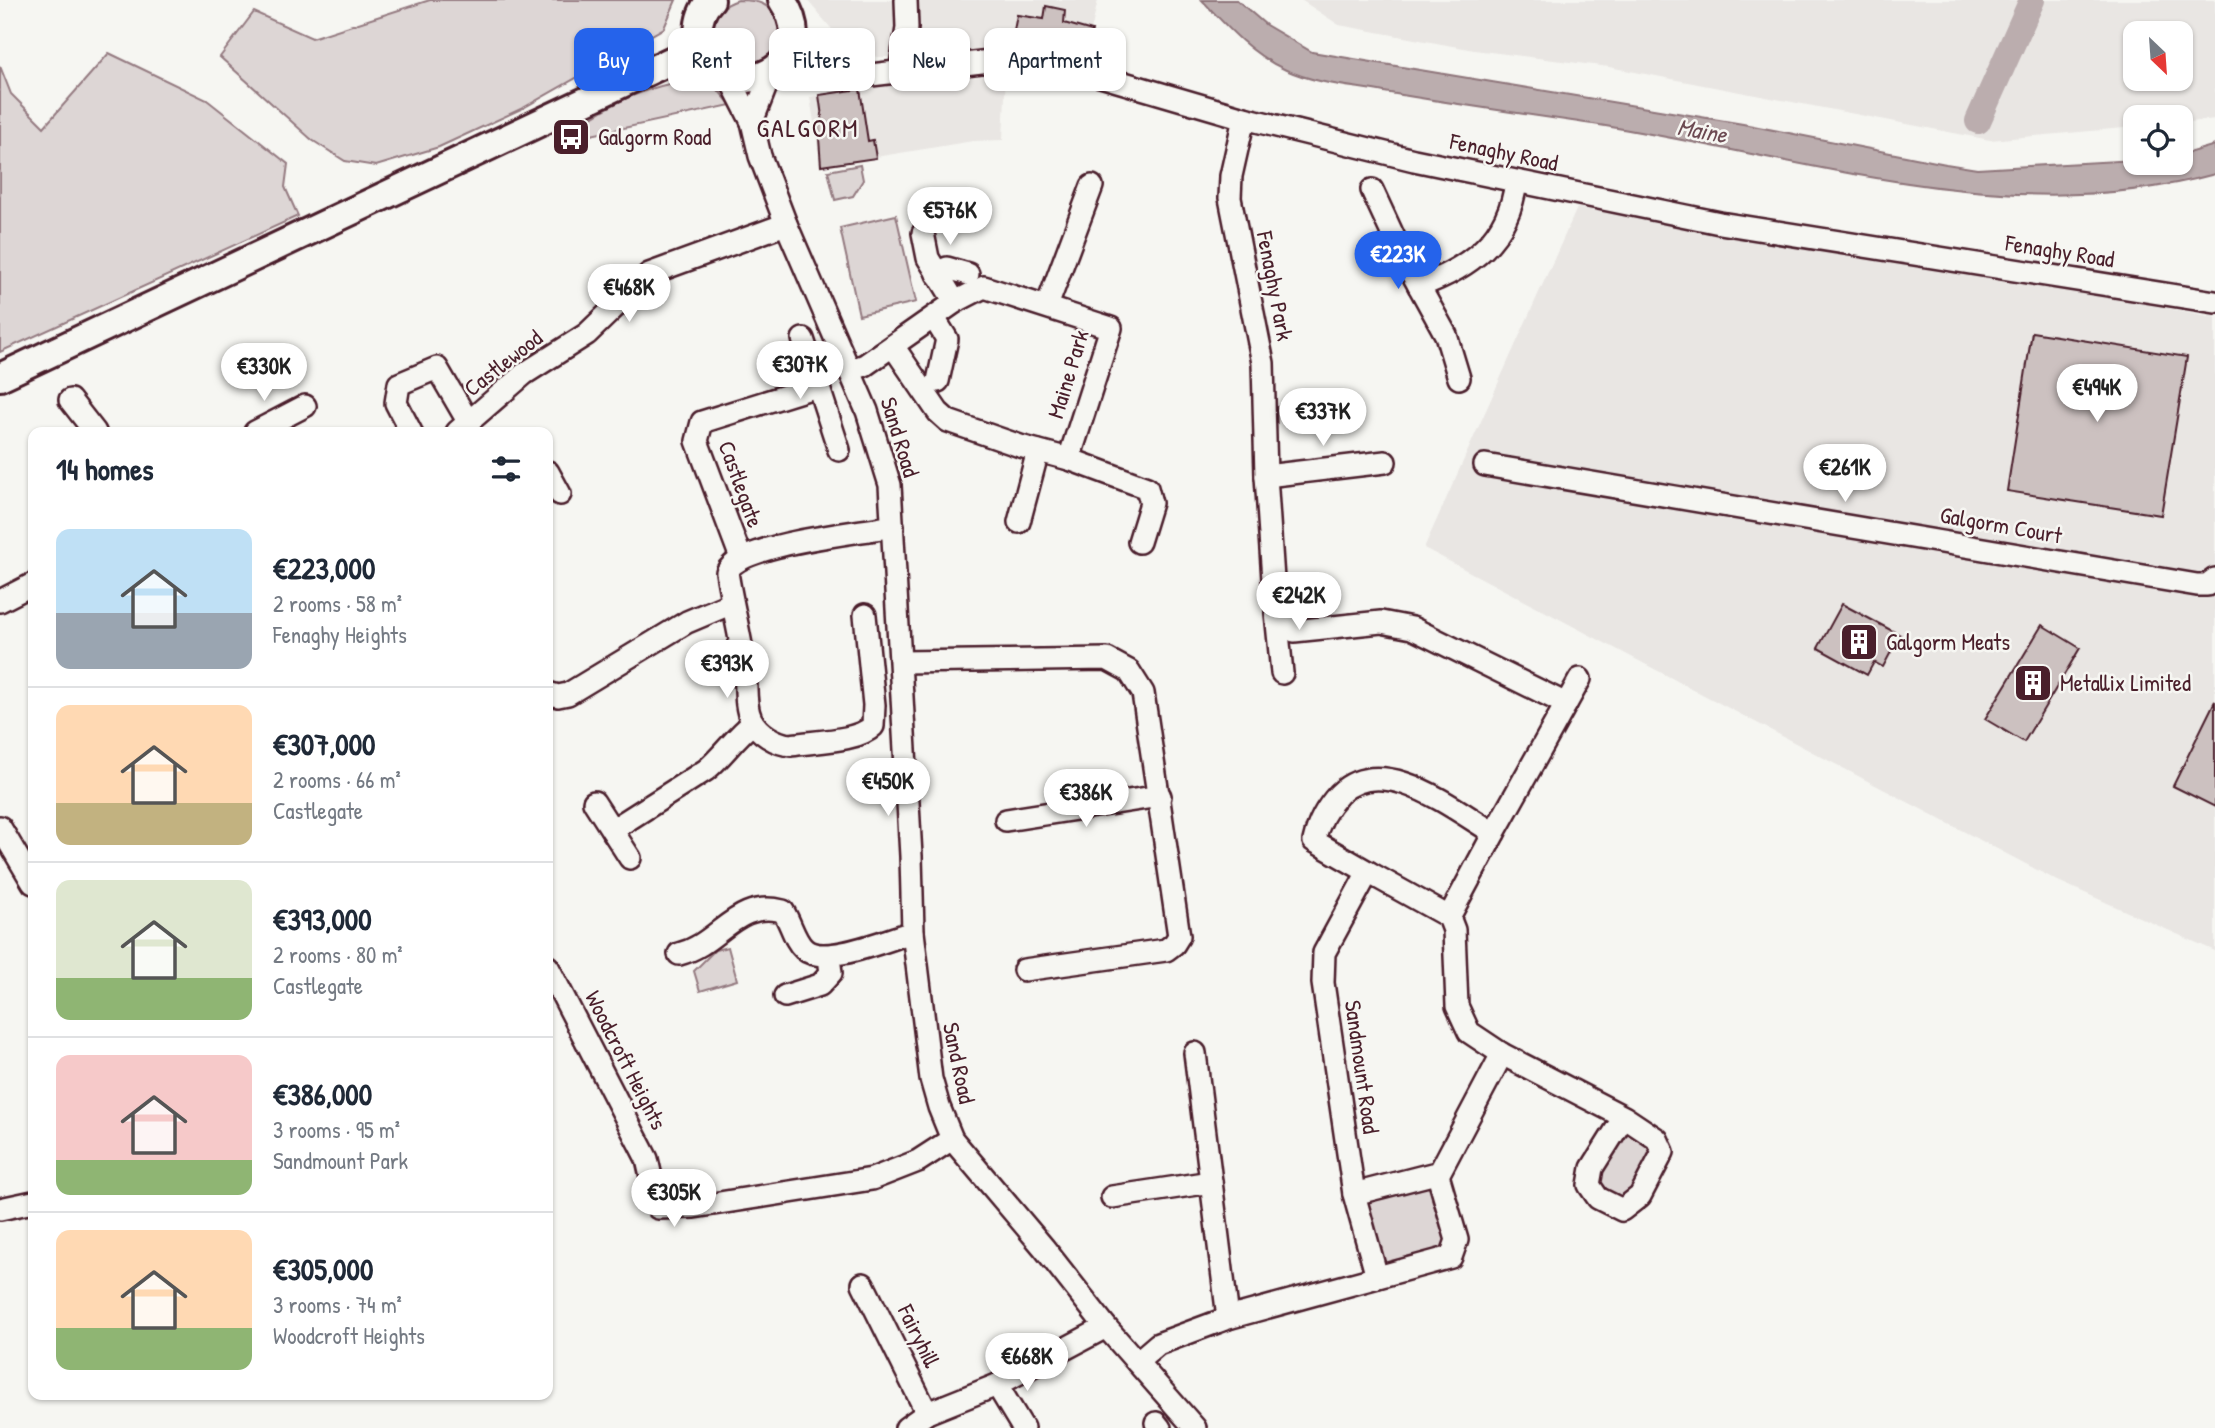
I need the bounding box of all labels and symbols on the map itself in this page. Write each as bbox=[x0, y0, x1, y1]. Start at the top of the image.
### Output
north arrow bbox=[2123, 21, 2193, 91]
district label: GALGORM bbox=[756, 110, 860, 145]
water label: Maine bbox=[1675, 110, 1731, 150]
bus stop icon: Galgorm Road bbox=[550, 116, 592, 158]
place label: Galgorm Road bbox=[598, 121, 711, 152]
street label: Fenaghy Road bbox=[1446, 125, 1561, 178]
pin: €576K bbox=[901, 188, 999, 247]
street label: Fenaghy Road bbox=[2002, 226, 2117, 274]
street label: Fenaghy Park bbox=[1250, 228, 1301, 344]
pin: €223K bbox=[1349, 232, 1447, 291]
pin: €468K bbox=[580, 264, 678, 324]
street label: Castlewood bbox=[457, 322, 548, 403]
street label: Maine Park bbox=[1039, 325, 1096, 422]
pin: €307K bbox=[751, 342, 849, 401]
pin: €330K bbox=[215, 344, 313, 403]
pin: €494K bbox=[2048, 364, 2146, 424]
pin: €337K bbox=[1274, 388, 1372, 448]
street label: Sand Road bbox=[874, 393, 927, 481]
street label: Castlegate bbox=[712, 436, 771, 531]
pin: €261K bbox=[1796, 444, 1894, 504]
street label: Galgorm Court bbox=[1938, 499, 2066, 551]
pin: €242K bbox=[1250, 572, 1348, 632]
building icon: Galgorm Meats bbox=[1838, 621, 1880, 663]
place label: Galgorm Meats bbox=[1886, 626, 2010, 657]
pin: €393K bbox=[678, 640, 776, 700]
building icon: Metallix Limited bbox=[2012, 662, 2054, 704]
place label: Metallix Limited bbox=[2060, 667, 2191, 698]
pin: €450K bbox=[839, 758, 937, 818]
pin: €386K bbox=[1037, 770, 1135, 829]
street label: Woodcroft Heights bbox=[578, 985, 675, 1135]
street label: Sandmount Road bbox=[1338, 998, 1387, 1136]
street label: Sand Road bbox=[936, 1020, 983, 1106]
pin: €305K bbox=[625, 1170, 723, 1229]
street label: Fairyhill bbox=[891, 1298, 948, 1373]
pin: €668K bbox=[978, 1334, 1076, 1393]

